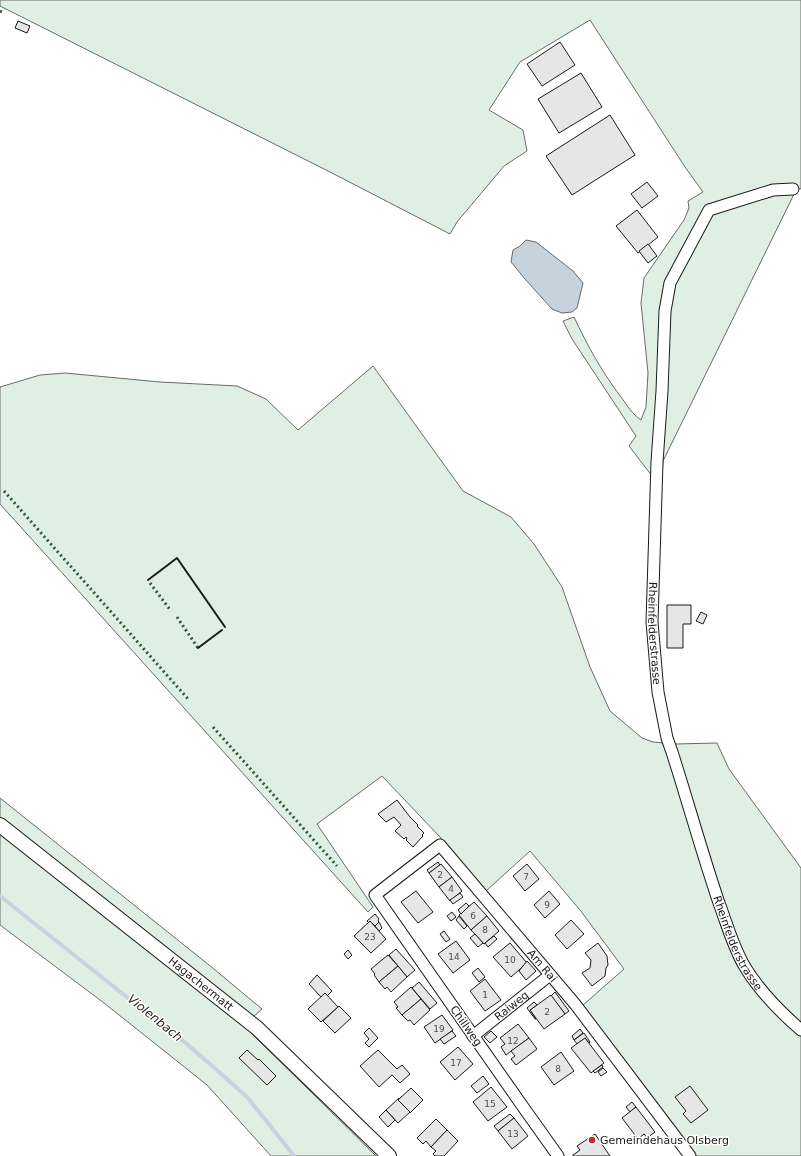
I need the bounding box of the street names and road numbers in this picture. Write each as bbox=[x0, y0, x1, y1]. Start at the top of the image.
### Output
street label: Rheinfelderstrasse bbox=[645, 582, 664, 685]
street label: Rheinfelderstrasse bbox=[711, 894, 765, 993]
street label: Am Rai bbox=[525, 947, 560, 985]
street label: Hagachermatt bbox=[166, 954, 236, 1014]
street label: Raiweg bbox=[492, 988, 531, 1023]
street label: Chillweg bbox=[447, 1003, 485, 1049]

